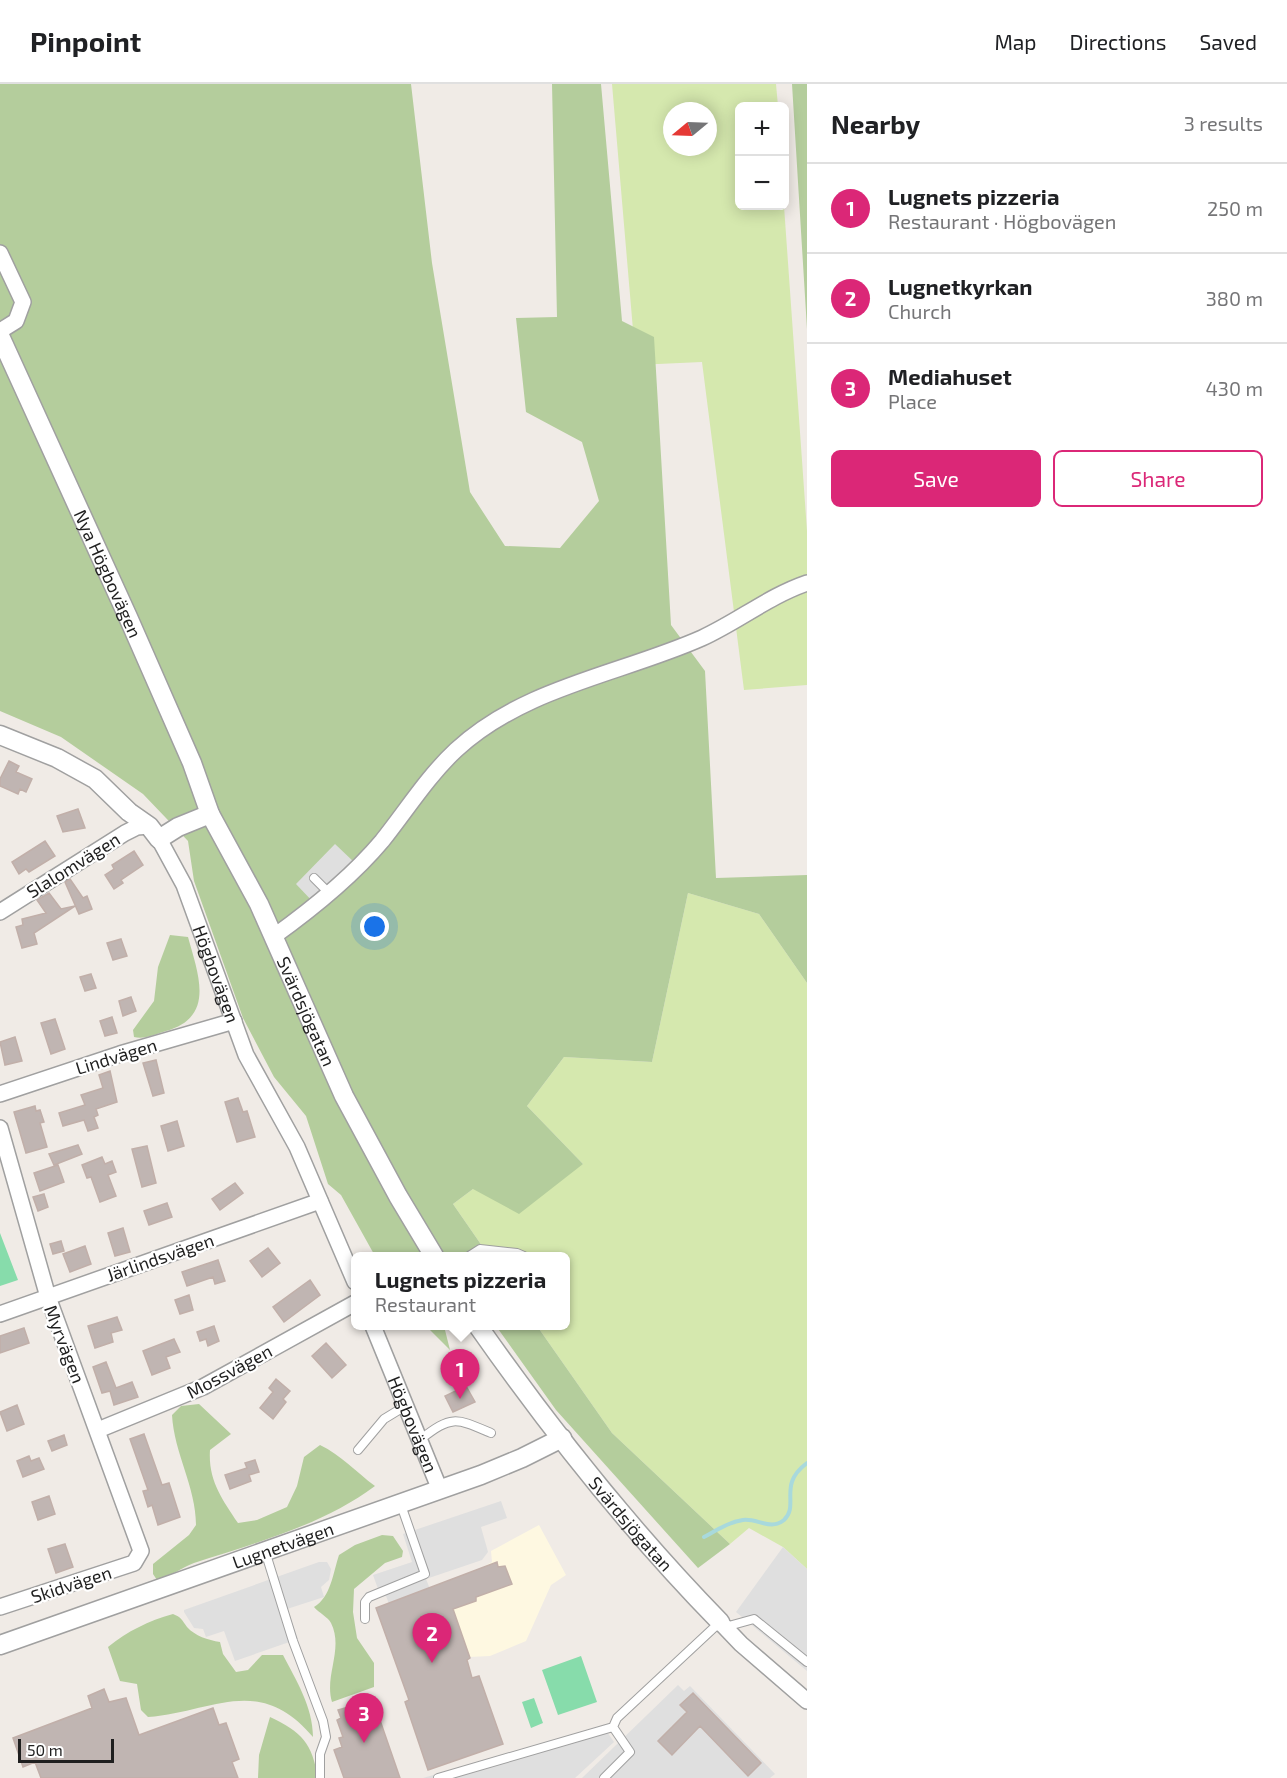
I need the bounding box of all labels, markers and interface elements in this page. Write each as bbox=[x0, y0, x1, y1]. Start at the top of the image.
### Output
text: Pinpoint bbox=[30, 24, 141, 58]
text: Map bbox=[994, 29, 1037, 54]
text: Directions bbox=[1070, 29, 1166, 54]
text: Saved bbox=[1199, 29, 1257, 54]
north arrow bbox=[663, 102, 717, 156]
map controls bbox=[735, 102, 789, 210]
button: + bbox=[735, 102, 789, 156]
text: Nearby bbox=[831, 108, 920, 139]
text: 3 results bbox=[1184, 111, 1263, 135]
button: − bbox=[735, 156, 789, 210]
text: Lugnets pizzeria bbox=[888, 183, 1059, 209]
text: 1 bbox=[846, 196, 855, 220]
text: 250 m bbox=[1207, 196, 1263, 220]
text: Restaurant · Högbovägen bbox=[888, 209, 1116, 233]
text: Lugnetkyrkan bbox=[888, 273, 1032, 299]
text: 2 bbox=[845, 286, 856, 310]
text: 380 m bbox=[1206, 286, 1263, 310]
text: Church bbox=[888, 299, 952, 323]
text: Mediahuset bbox=[888, 363, 1012, 389]
text: 3 bbox=[845, 376, 856, 400]
text: 430 m bbox=[1206, 376, 1263, 400]
text: Place bbox=[888, 389, 937, 413]
button: Save bbox=[831, 450, 1041, 507]
button: Share bbox=[1053, 450, 1263, 507]
street label: Nya Högbovägen bbox=[70, 506, 147, 641]
street label: Slalomvägen bbox=[22, 828, 124, 902]
your location bbox=[360, 912, 389, 941]
street label: Högbovägen bbox=[189, 922, 244, 1026]
street label: Svärdsjögatan bbox=[273, 953, 340, 1069]
street label: Lindvägen bbox=[73, 1033, 159, 1079]
street label: Järlindsvägen bbox=[103, 1228, 217, 1286]
popup bbox=[351, 1252, 570, 1330]
text: Lugnets pizzeria bbox=[375, 1266, 546, 1292]
text: Restaurant bbox=[375, 1292, 476, 1316]
street label: Myrvägen bbox=[40, 1302, 90, 1386]
street label: Mossvägen bbox=[182, 1339, 276, 1403]
pin: 1 bbox=[440, 1350, 480, 1399]
street label: Högbovägen bbox=[384, 1373, 443, 1476]
street label: Svärdsjögatan bbox=[584, 1472, 678, 1576]
street label: Lugnetvägen bbox=[229, 1517, 337, 1573]
street label: Skidvägen bbox=[28, 1561, 114, 1607]
pin: 2 bbox=[412, 1614, 452, 1663]
pin: 3 bbox=[344, 1694, 384, 1743]
scale bar bbox=[18, 1736, 114, 1764]
text: 50 m bbox=[27, 1740, 63, 1759]

